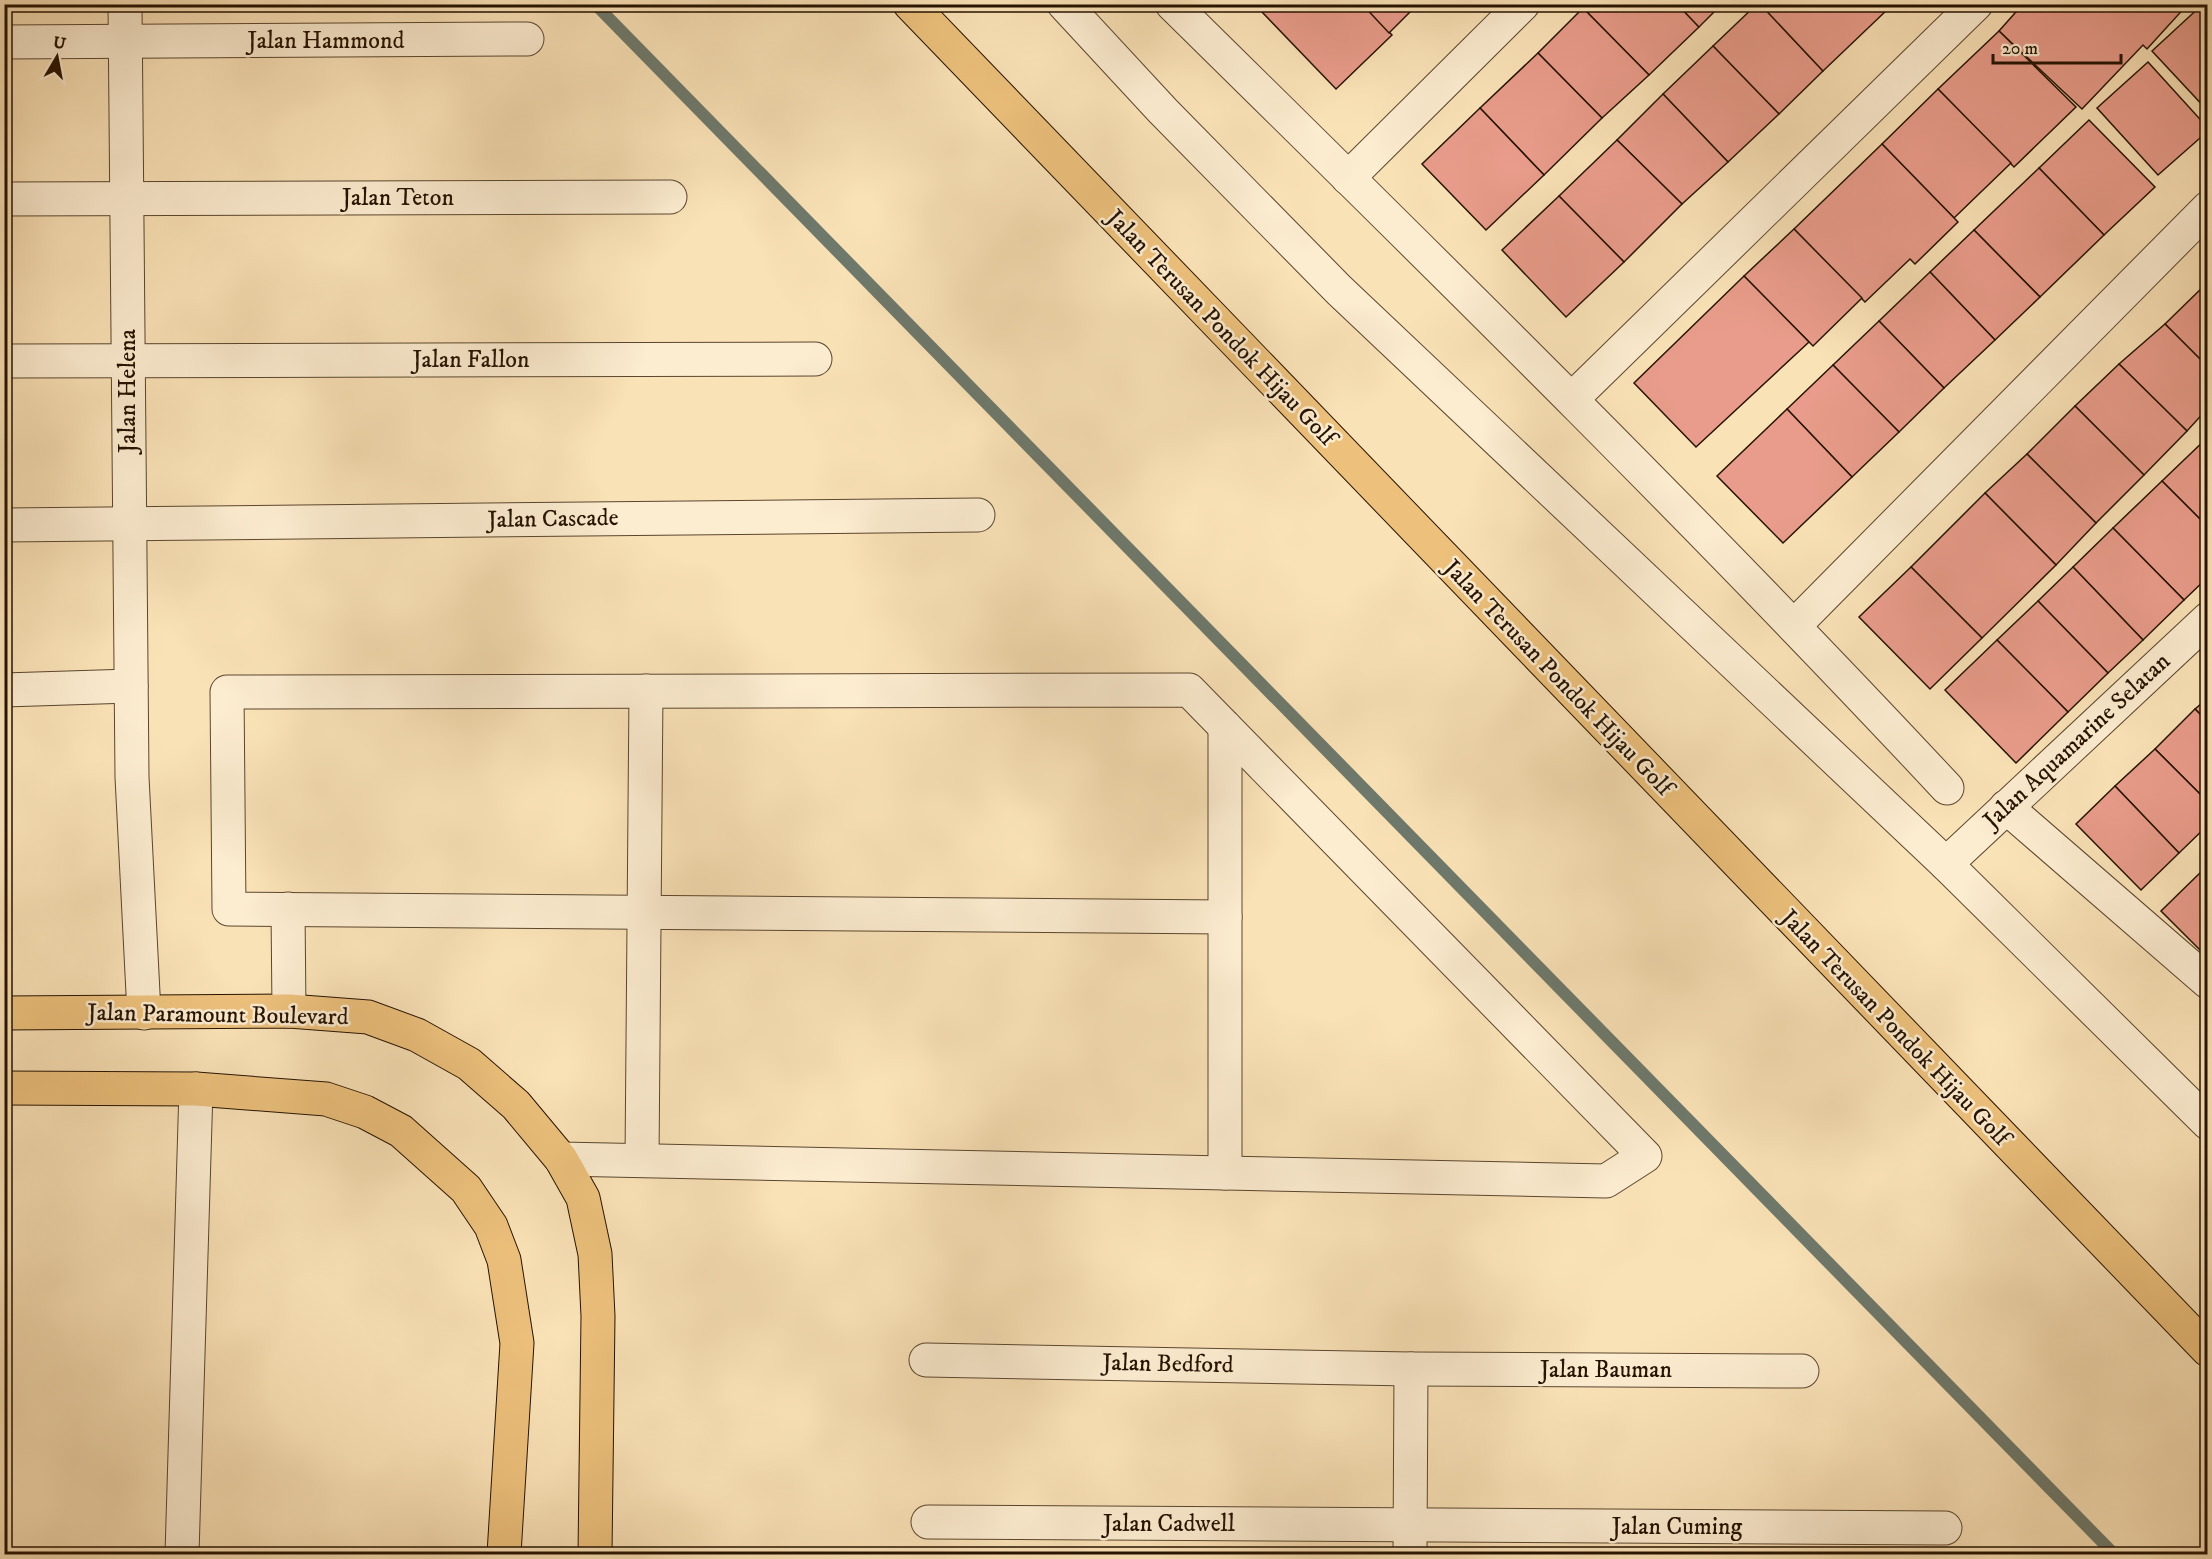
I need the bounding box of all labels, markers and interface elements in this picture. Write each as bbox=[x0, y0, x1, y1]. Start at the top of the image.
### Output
street label: Jalan Hammond bbox=[246, 26, 404, 56]
north arrow bbox=[27, 27, 87, 87]
scale bar bbox=[1993, 27, 2120, 65]
text: U bbox=[52, 32, 68, 54]
text: 20 m bbox=[2002, 38, 2038, 60]
street label: Jalan Teton bbox=[340, 183, 454, 213]
street label: Jalan Terusan Pondok Hijau Golf bbox=[1099, 202, 1344, 455]
street label: Jalan Helena bbox=[113, 328, 143, 455]
street label: Jalan Fallon bbox=[410, 345, 530, 375]
street label: Jalan Cascade bbox=[485, 503, 619, 535]
street label: Jalan Terusan Pondok Hijau Golf bbox=[1436, 552, 1681, 805]
street label: Jalan Aquamarine Selatan bbox=[1976, 646, 2177, 837]
street label: Jalan Terusan Pondok Hijau Golf bbox=[1773, 902, 2018, 1155]
street label: Jalan Paramount Boulevard bbox=[85, 998, 349, 1032]
street label: Jalan Bedford bbox=[1100, 1348, 1234, 1380]
street label: Jalan Bauman bbox=[1538, 1355, 1673, 1385]
street label: Jalan Cadwell bbox=[1101, 1509, 1236, 1539]
street label: Jalan Cuming bbox=[1610, 1512, 1742, 1542]

